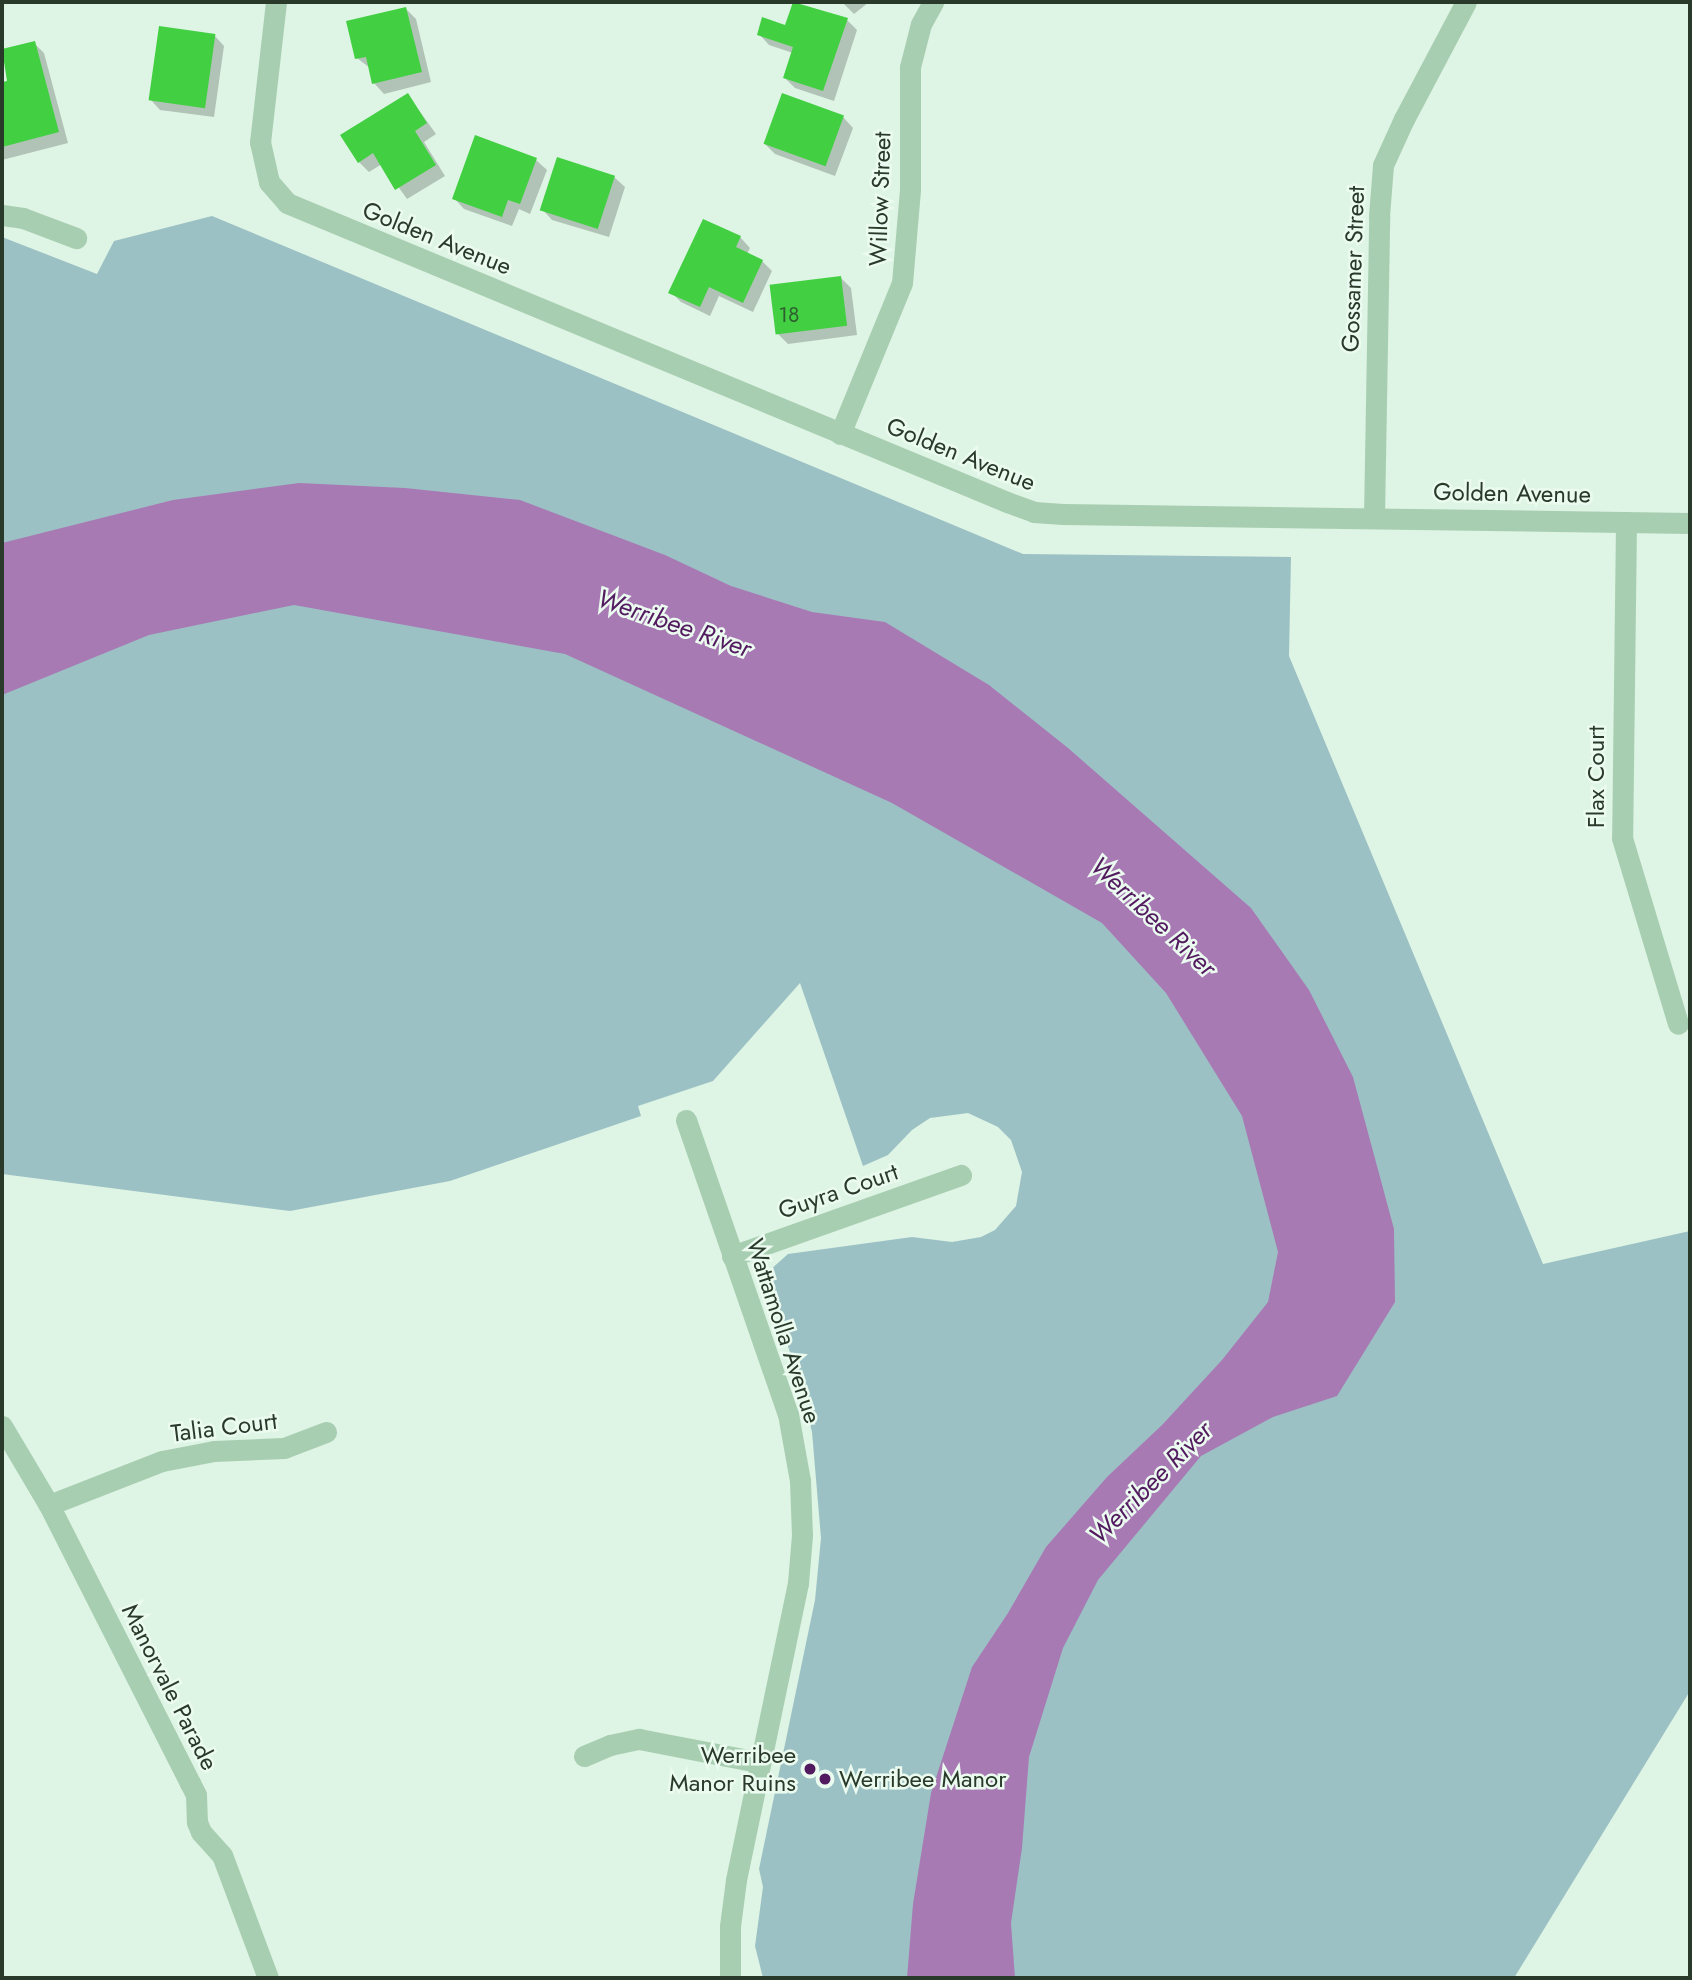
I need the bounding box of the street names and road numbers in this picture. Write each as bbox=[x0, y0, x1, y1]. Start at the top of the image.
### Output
street label: Willow Street bbox=[863, 131, 897, 267]
street label: Gossamer Street bbox=[1336, 185, 1370, 353]
street label: Golden Avenue bbox=[358, 195, 516, 281]
street label: Golden Avenue bbox=[882, 411, 1040, 497]
street label: Golden Avenue bbox=[1433, 477, 1591, 509]
street label: Flax Court bbox=[1582, 726, 1610, 828]
street label: Guyra Court bbox=[774, 1157, 902, 1225]
street label: Wattamolla Avenue bbox=[741, 1235, 827, 1427]
street label: Talia Court bbox=[169, 1406, 279, 1448]
street label: Manorvale Parade bbox=[116, 1599, 224, 1775]

